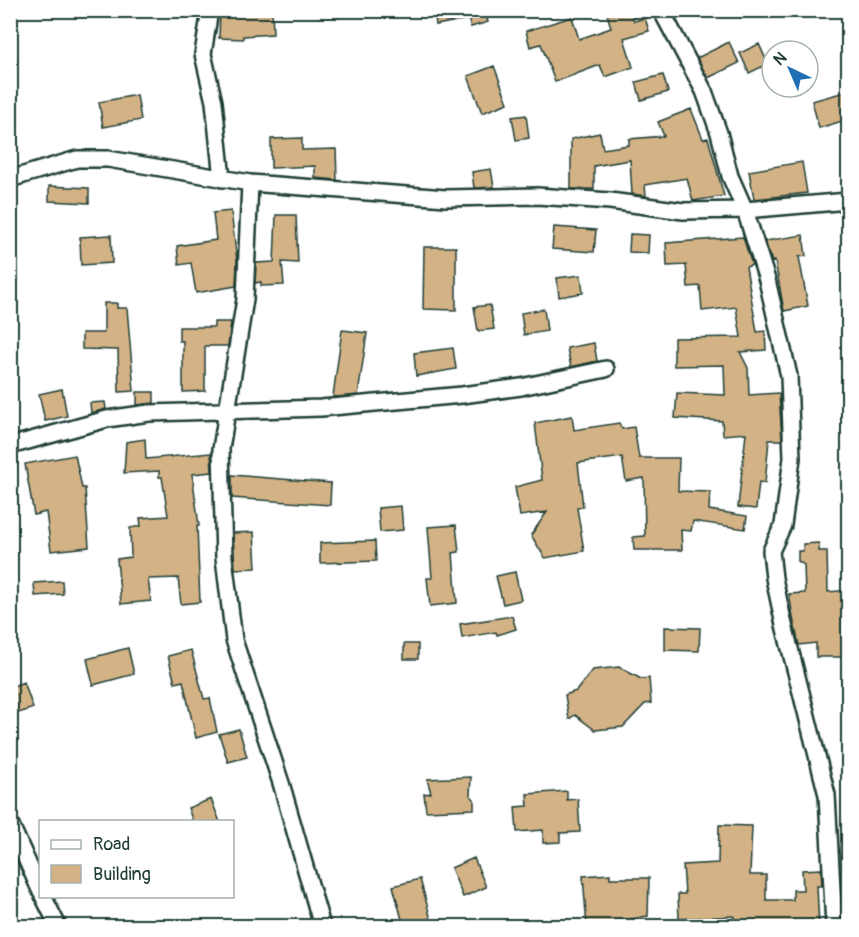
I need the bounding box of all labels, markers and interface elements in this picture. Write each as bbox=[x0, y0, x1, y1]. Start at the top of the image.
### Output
north arrow bbox=[760, 39, 820, 99]
text: N bbox=[769, 48, 791, 70]
legend bbox=[39, 820, 234, 898]
text: Road bbox=[93, 833, 130, 856]
text: Building bbox=[93, 863, 151, 886]

